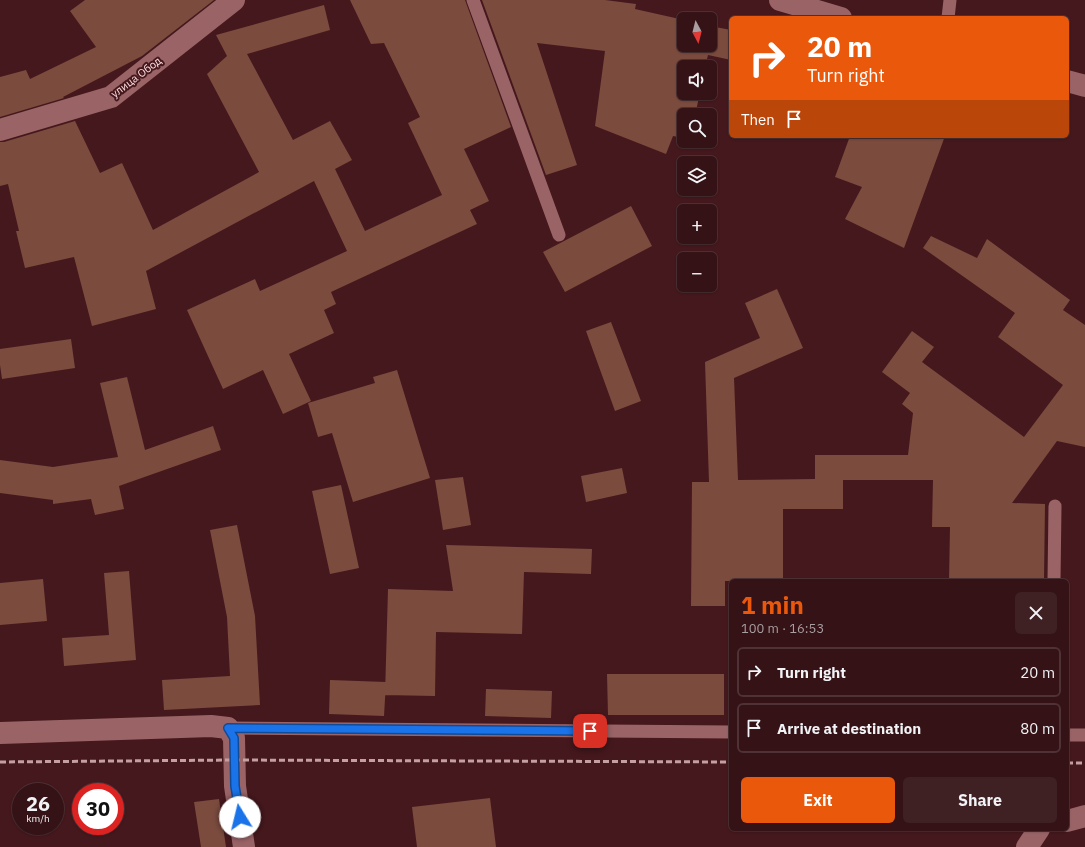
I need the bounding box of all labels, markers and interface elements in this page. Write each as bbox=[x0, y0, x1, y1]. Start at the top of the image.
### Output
north arrow bbox=[677, 12, 717, 52]
map controls bbox=[677, 12, 717, 292]
text: 20 m bbox=[807, 28, 872, 65]
icon: right bbox=[741, 32, 793, 84]
street label: улица Обод bbox=[108, 53, 164, 101]
button: sound bbox=[677, 60, 717, 100]
text: Turn right bbox=[807, 64, 885, 87]
button: search bbox=[677, 108, 717, 148]
icon: arrive bbox=[783, 108, 805, 130]
text: Then bbox=[741, 110, 775, 129]
button: layers bbox=[677, 156, 717, 196]
button: + bbox=[677, 204, 717, 244]
button: − bbox=[677, 252, 717, 292]
text: 1 min bbox=[741, 589, 804, 621]
button: close bbox=[1015, 592, 1057, 634]
text: 100 m · 16:53 bbox=[741, 620, 824, 637]
icon: right bbox=[743, 661, 765, 683]
text: Turn right bbox=[777, 663, 846, 682]
text: 20 m bbox=[1020, 663, 1055, 682]
pin bbox=[573, 714, 607, 748]
icon: arrive bbox=[743, 717, 765, 739]
text: Arrive at destination bbox=[777, 719, 921, 738]
text: 80 m bbox=[1020, 719, 1055, 738]
icon: arrive bbox=[579, 720, 601, 742]
button: Exit bbox=[741, 777, 895, 823]
button: Share bbox=[903, 777, 1057, 823]
speed limit sign: 30 bbox=[72, 783, 124, 835]
text: 26 bbox=[26, 790, 50, 817]
position arrow bbox=[219, 796, 261, 838]
text: km/h bbox=[26, 812, 50, 825]

